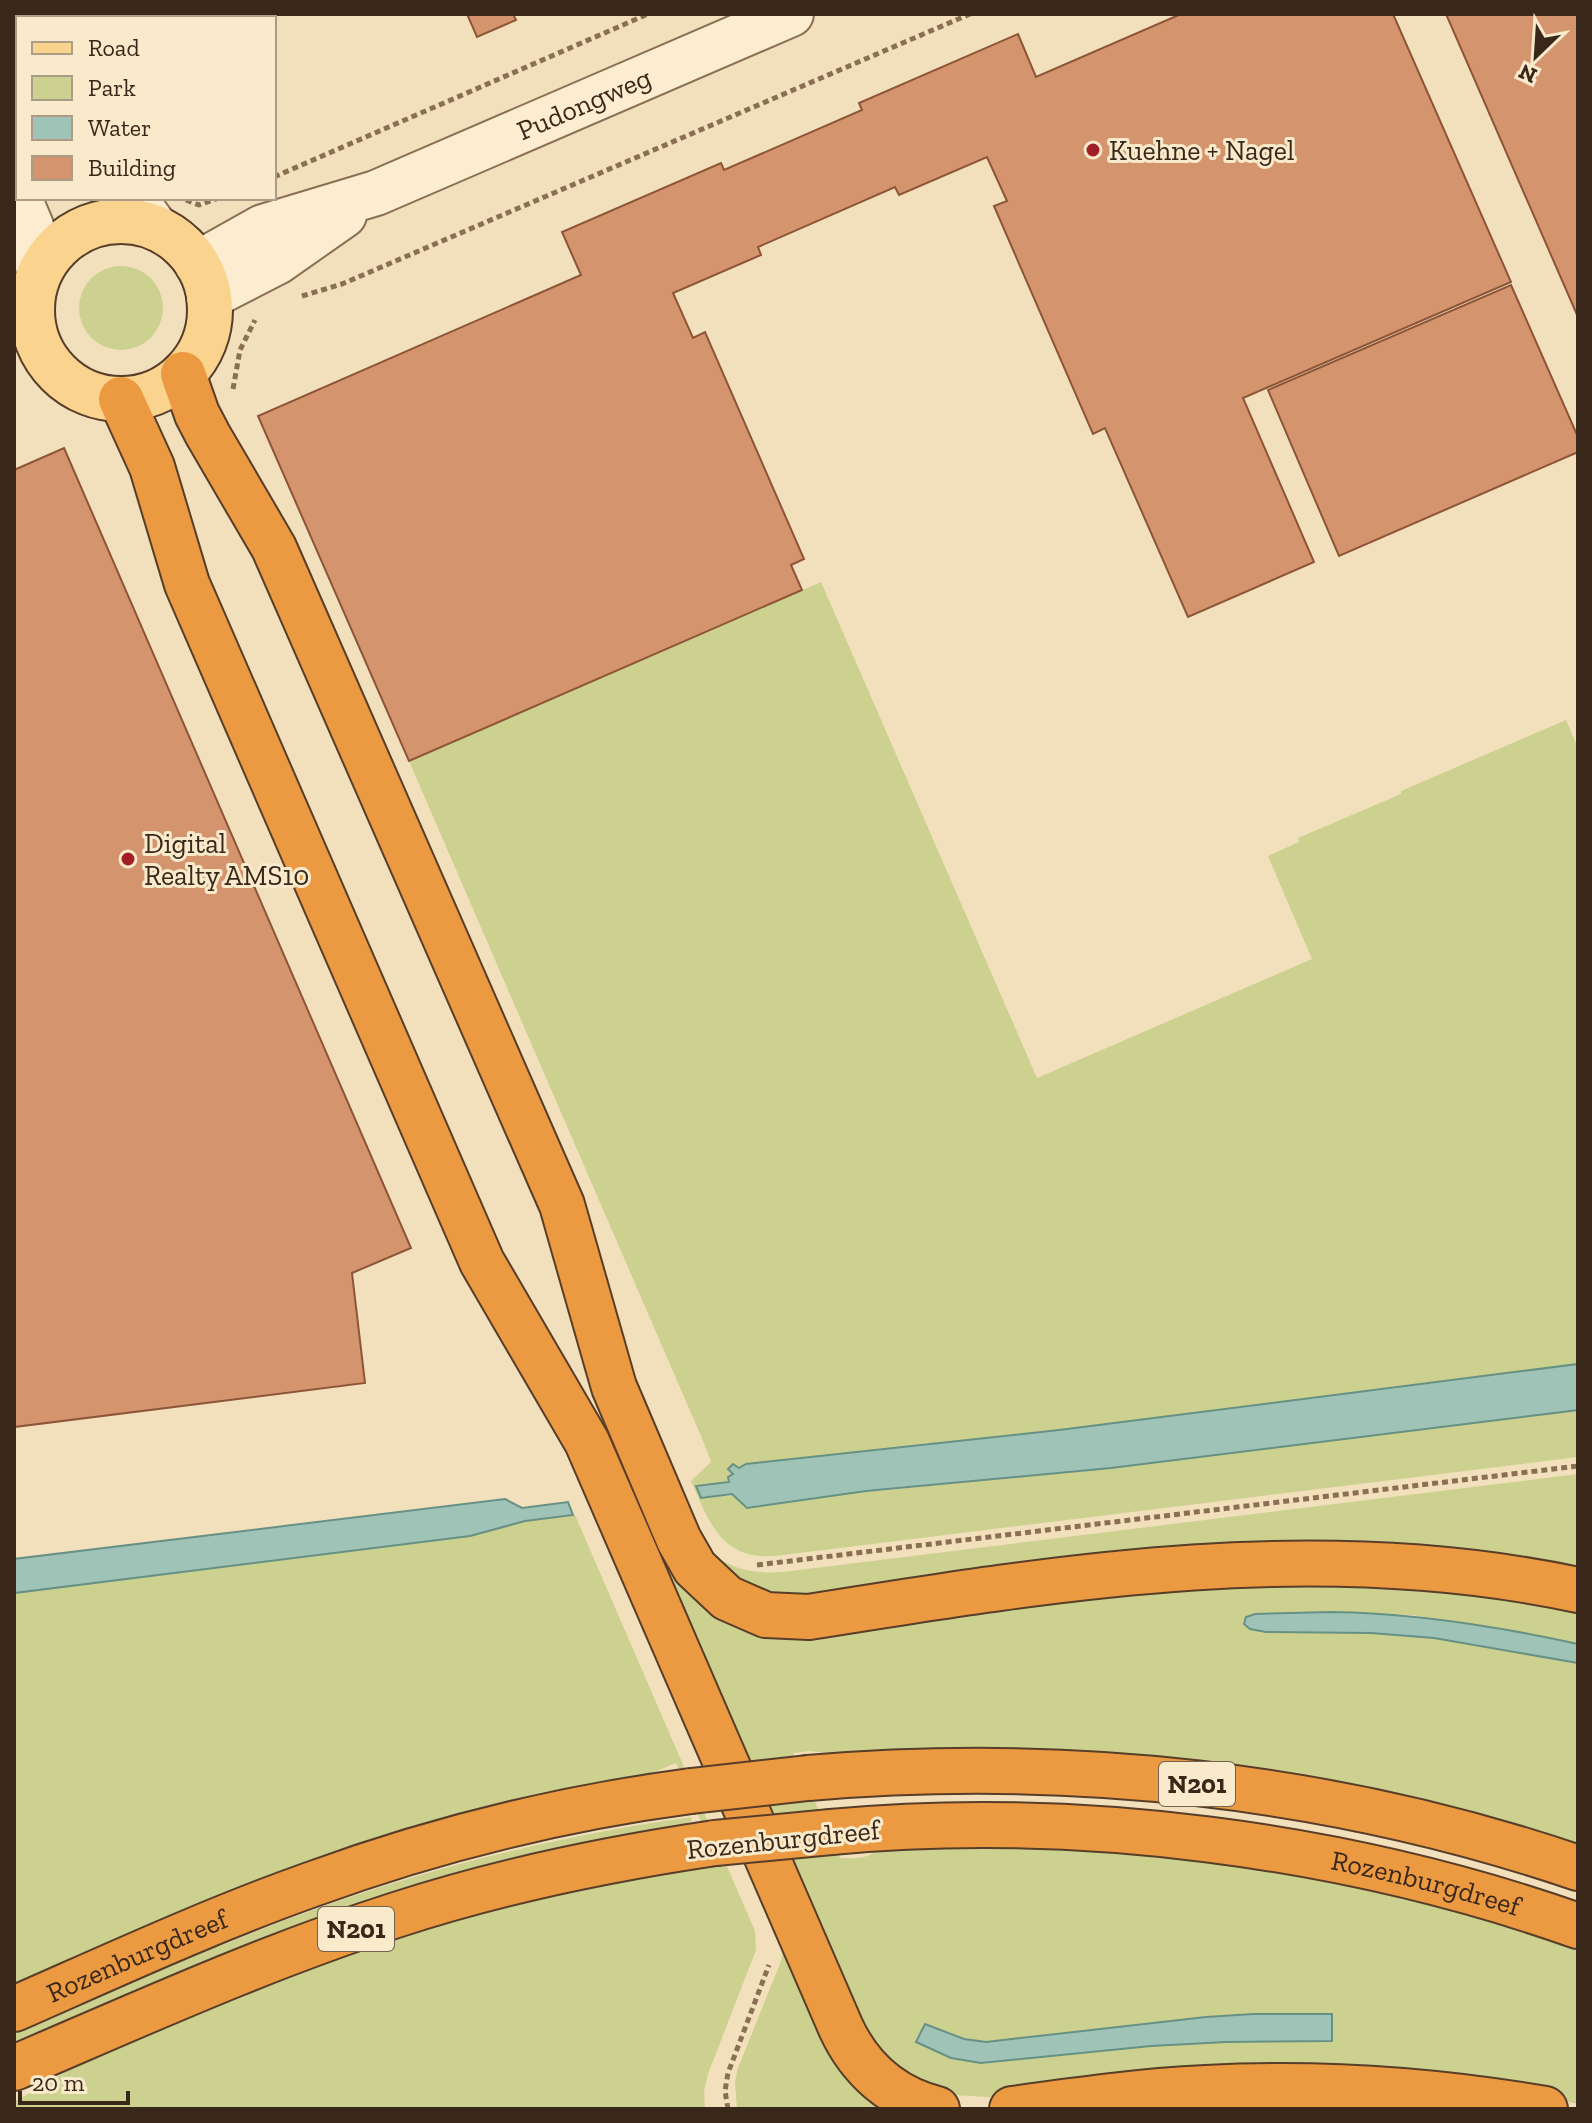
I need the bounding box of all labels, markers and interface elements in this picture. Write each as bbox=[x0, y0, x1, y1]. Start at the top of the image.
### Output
legend bbox=[16, 16, 276, 200]
north arrow bbox=[1496, 16, 1576, 96]
text: Road bbox=[88, 33, 140, 62]
text: N bbox=[1514, 58, 1541, 89]
street label: Pudongweg bbox=[512, 60, 656, 147]
text: Park bbox=[88, 73, 136, 102]
text: Water bbox=[88, 113, 151, 142]
place label: Kuehne + Nagel bbox=[1109, 134, 1294, 167]
marker: Kuehne + Nagel bbox=[1084, 141, 1102, 159]
text: Building bbox=[88, 153, 176, 182]
place label: Digital Realty AMS10 bbox=[144, 827, 309, 892]
marker: Digital Realty AMS10 bbox=[119, 850, 137, 868]
road number: N201 bbox=[1159, 1762, 1235, 1806]
street label: Rozenburgdreef bbox=[685, 1813, 883, 1866]
street label: Rozenburgdreef bbox=[1328, 1844, 1526, 1923]
street label: Rozenburgdreef bbox=[41, 1902, 234, 2010]
road number: N201 bbox=[318, 1907, 394, 1951]
scale bar bbox=[20, 2055, 128, 2105]
text: 20 m bbox=[32, 2068, 85, 2097]

